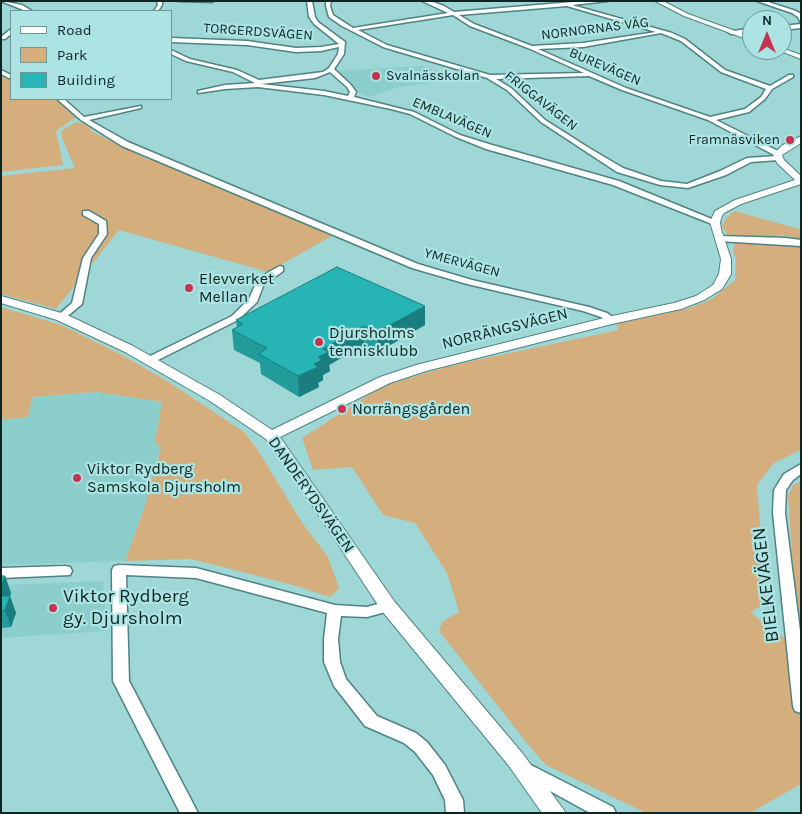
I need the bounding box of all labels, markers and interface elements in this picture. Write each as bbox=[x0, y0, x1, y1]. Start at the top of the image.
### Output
legend bbox=[10, 10, 172, 100]
north arrow bbox=[742, 10, 792, 60]
text: N bbox=[762, 12, 772, 29]
street label: NORNORNAS VÄG bbox=[540, 14, 650, 44]
street label: TORGERDSVÄGEN bbox=[203, 20, 313, 44]
text: Road bbox=[57, 21, 92, 39]
street label: BUREVÄGEN bbox=[567, 44, 643, 90]
text: Park bbox=[57, 46, 87, 64]
street label: FRIGGAVÄGEN bbox=[501, 67, 581, 135]
place label: Svalnässkolan bbox=[386, 68, 480, 84]
marker: Svalnässkolan bbox=[370, 70, 382, 82]
text: Building bbox=[57, 71, 115, 89]
street label: EMBLAVÄGEN bbox=[410, 94, 494, 142]
place label: Framnäsviken bbox=[689, 132, 780, 148]
marker: Framnäsviken bbox=[784, 134, 796, 146]
street label: YMERVÄGEN bbox=[422, 245, 502, 281]
place label: Elevverket Mellan bbox=[199, 269, 274, 307]
marker: Elevverket Mellan bbox=[183, 282, 195, 294]
street label: NORRÄNGSVÄGEN bbox=[440, 304, 570, 354]
place label: Djursholms tennisklubb bbox=[329, 323, 418, 361]
marker: Djursholms tennisklubb bbox=[313, 336, 325, 348]
place label: Norrängsgården bbox=[352, 399, 470, 419]
marker: Norrängsgården bbox=[336, 403, 348, 415]
street label: DANDERYDSVÄGEN bbox=[264, 433, 358, 557]
place label: Viktor Rydberg Samskola Djursholm bbox=[87, 459, 241, 497]
marker: Viktor Rydberg Samskola Djursholm bbox=[71, 472, 83, 484]
street label: BIELKEVÄGEN bbox=[748, 526, 784, 644]
place label: Viktor Rydberg gy. Djursholm bbox=[63, 586, 189, 630]
marker: Viktor Rydberg gy. Djursholm bbox=[47, 602, 59, 614]

